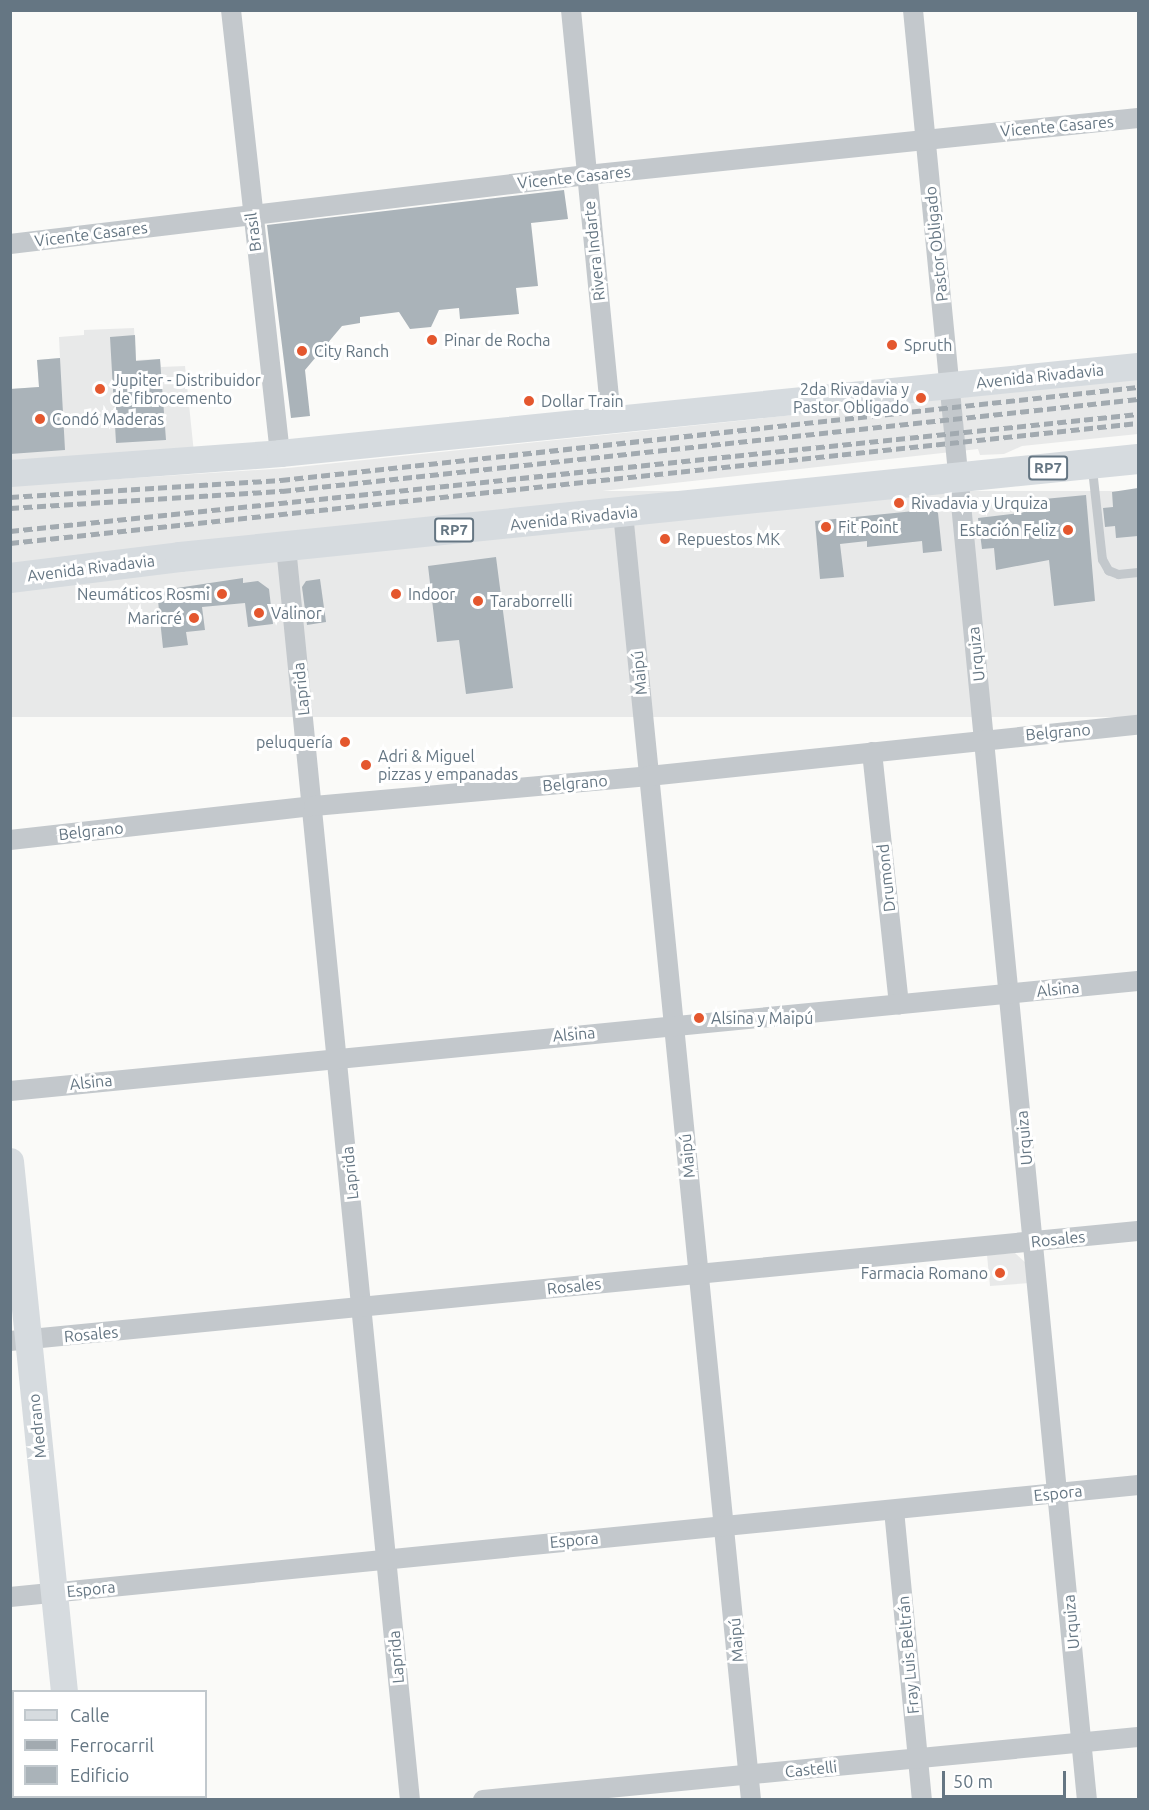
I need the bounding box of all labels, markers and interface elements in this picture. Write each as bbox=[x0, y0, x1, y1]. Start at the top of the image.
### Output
street label: Vicente Casares bbox=[1000, 111, 1114, 141]
street label: Vicente Casares bbox=[516, 162, 632, 192]
street label: Pastor Obligado bbox=[920, 185, 952, 303]
street label: Rivera Indarte bbox=[579, 200, 609, 302]
street label: Brasil bbox=[241, 211, 265, 253]
street label: Vicente Casares bbox=[33, 218, 149, 250]
place label: Pinar de Rocha bbox=[444, 330, 550, 350]
marker: Pinar de Rocha bbox=[425, 333, 439, 347]
place label: Spruth bbox=[904, 335, 952, 355]
marker: Spruth bbox=[885, 338, 899, 352]
place label: City Ranch bbox=[314, 341, 389, 361]
marker: City Ranch bbox=[295, 344, 309, 358]
street label: Avenida Rivadavia bbox=[975, 360, 1105, 392]
place label: Jupiter - Distribuidor de fibrocemento bbox=[112, 370, 261, 408]
place label: 2da Rivadavia y Pastor Obligado bbox=[793, 379, 909, 417]
marker: Jupiter - Distribuidor de fibrocemento bbox=[93, 382, 107, 396]
place label: Dollar Train bbox=[541, 391, 624, 411]
marker: 2da Rivadavia y Pastor Obligado bbox=[914, 391, 928, 405]
marker: Dollar Train bbox=[522, 394, 536, 408]
place label: Condó Maderas bbox=[52, 409, 164, 429]
marker: Condó Maderas bbox=[33, 412, 47, 426]
road number: RP7 bbox=[1027, 456, 1069, 480]
place label: Rivadavia y Urquiza bbox=[911, 493, 1048, 513]
marker: Rivadavia y Urquiza bbox=[892, 496, 906, 510]
street label: Avenida Rivadavia bbox=[509, 502, 639, 534]
place label: Fit Point bbox=[838, 517, 898, 537]
road number: RP7 bbox=[433, 518, 475, 542]
marker: Fit Point bbox=[819, 520, 833, 534]
place label: Estación Feliz bbox=[959, 520, 1056, 540]
marker: Estación Feliz bbox=[1061, 523, 1075, 537]
place label: Repuestos MK bbox=[677, 529, 780, 549]
marker: Repuestos MK bbox=[658, 532, 672, 546]
street label: Avenida Rivadavia bbox=[26, 551, 156, 585]
place label: Neumáticos Rosmi bbox=[77, 584, 210, 604]
place label: Indoor bbox=[408, 584, 455, 604]
marker: Neumáticos Rosmi bbox=[215, 587, 229, 601]
marker: Indoor bbox=[389, 587, 403, 601]
place label: Taraborrelli bbox=[490, 591, 573, 611]
marker: Taraborrelli bbox=[471, 594, 485, 608]
place label: Valinor bbox=[271, 603, 322, 623]
marker: Valinor bbox=[252, 606, 266, 620]
place label: Maricré bbox=[128, 608, 182, 628]
marker: Maricré bbox=[187, 611, 201, 625]
street label: Urquiza bbox=[964, 626, 988, 682]
street label: Maipú bbox=[627, 650, 651, 696]
street label: Laprida bbox=[289, 662, 313, 716]
street label: Belgrano bbox=[1025, 720, 1091, 744]
place label: peluquería bbox=[256, 732, 333, 752]
marker: peluquería bbox=[338, 735, 352, 749]
place label: Adri & Miguel pizzas y empanadas bbox=[378, 746, 518, 784]
marker: Adri & Miguel pizzas y empanadas bbox=[359, 758, 373, 772]
street label: Belgrano bbox=[542, 771, 608, 795]
street label: Belgrano bbox=[58, 818, 124, 844]
street label: Drumond bbox=[873, 843, 899, 913]
street label: Alsina bbox=[1036, 977, 1080, 1001]
place label: Alsina y Maipú bbox=[711, 1008, 813, 1028]
marker: Alsina y Maipú bbox=[692, 1011, 706, 1025]
street label: Alsina bbox=[552, 1023, 596, 1045]
street label: Alsina bbox=[69, 1070, 113, 1094]
street label: Urquiza bbox=[1012, 1110, 1036, 1166]
street label: Maipú bbox=[675, 1133, 699, 1179]
street label: Laprida bbox=[338, 1146, 362, 1200]
street label: Rosales bbox=[1030, 1227, 1086, 1251]
place label: Farmacia Romano bbox=[861, 1263, 988, 1283]
marker: Farmacia Romano bbox=[993, 1266, 1007, 1280]
street label: Rosales bbox=[546, 1274, 602, 1298]
street label: Rosales bbox=[63, 1322, 119, 1346]
street label: Medrano bbox=[24, 1393, 50, 1459]
street label: Espora bbox=[1033, 1481, 1083, 1505]
street label: Espora bbox=[549, 1528, 599, 1552]
street label: Espora bbox=[66, 1577, 116, 1601]
street label: Urquiza bbox=[1059, 1594, 1083, 1650]
street label: Fray Luis Beltrán bbox=[893, 1595, 923, 1715]
street label: Maipú bbox=[724, 1617, 748, 1663]
street label: Laprida bbox=[384, 1630, 408, 1684]
legend bbox=[12, 1690, 207, 1798]
text: Calle bbox=[70, 1705, 110, 1725]
text: Ferrocarril bbox=[70, 1735, 154, 1755]
street label: Castelli bbox=[784, 1757, 838, 1781]
scale bar bbox=[945, 1759, 1070, 1797]
text: Edificio bbox=[70, 1765, 129, 1785]
text: 50 m bbox=[953, 1771, 993, 1791]

